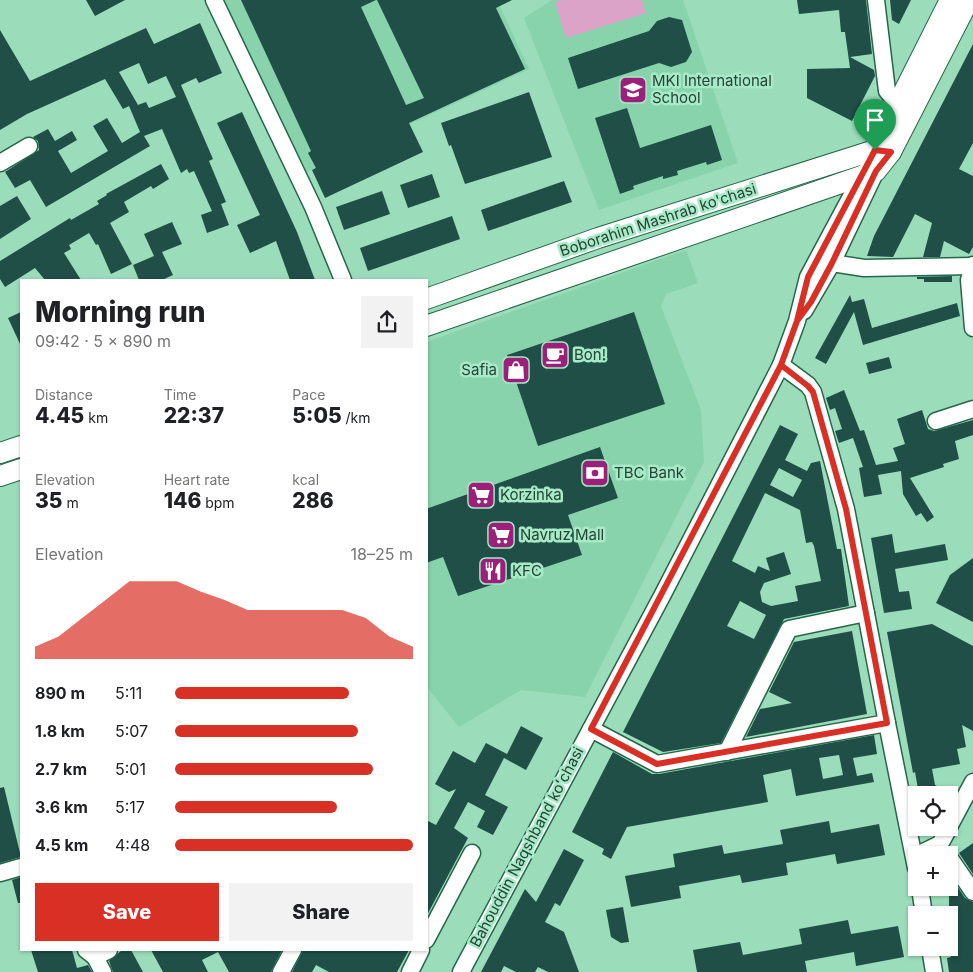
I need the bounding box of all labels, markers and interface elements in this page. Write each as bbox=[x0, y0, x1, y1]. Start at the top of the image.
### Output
place label: MKI International School bbox=[652, 71, 772, 107]
school or university icon: MKI International School bbox=[618, 75, 648, 105]
pin bbox=[854, 99, 896, 150]
icon: arrive bbox=[861, 106, 889, 134]
street label: Boborahim Mashrab ko'chasi bbox=[557, 179, 759, 260]
text: Morning run bbox=[35, 295, 205, 329]
button: share bbox=[361, 296, 413, 348]
text: 09:42 · 5 × 890 m bbox=[35, 331, 171, 351]
cafe icon: Bon! bbox=[540, 340, 570, 370]
place label: Bon! bbox=[574, 345, 606, 364]
shop icon: Safia bbox=[501, 355, 531, 385]
place label: Safia bbox=[461, 360, 497, 379]
text: Distance bbox=[35, 386, 93, 403]
text: Time bbox=[164, 386, 197, 403]
text: Pace bbox=[292, 386, 325, 403]
text: 4.45 bbox=[35, 403, 84, 428]
text: 22:37 bbox=[164, 403, 224, 428]
text: 5:05 bbox=[292, 403, 342, 428]
text: km bbox=[84, 409, 108, 426]
text: /km bbox=[342, 409, 371, 426]
bank icon: TBC Bank bbox=[580, 458, 610, 488]
place label: TBC Bank bbox=[614, 463, 685, 482]
text: Elevation bbox=[35, 471, 95, 488]
text: Heart rate bbox=[164, 471, 230, 488]
text: kcal bbox=[292, 471, 319, 488]
supermarket icon: Korzinka bbox=[466, 480, 496, 510]
place label: Korzinka bbox=[500, 485, 562, 504]
text: 35 bbox=[35, 488, 62, 513]
text: 146 bbox=[164, 488, 201, 513]
text: 286 bbox=[292, 488, 334, 513]
text: m bbox=[62, 494, 79, 511]
text: bpm bbox=[201, 494, 235, 511]
supermarket icon: Navruz Mall bbox=[486, 520, 516, 550]
place label: Navruz Mall bbox=[520, 525, 604, 544]
text: Elevation bbox=[35, 544, 104, 564]
text: 18–25 m bbox=[351, 544, 413, 564]
restaurant icon: KFC bbox=[478, 556, 508, 586]
place label: KFC bbox=[512, 561, 542, 580]
text: 890 m bbox=[35, 683, 85, 703]
text: 5:11 bbox=[115, 683, 142, 703]
text: 1.8 km bbox=[35, 721, 85, 741]
text: 5:07 bbox=[115, 721, 148, 741]
street label: Bahouddin Naqshband koʻchasi bbox=[466, 743, 588, 950]
text: 2.7 km bbox=[35, 759, 87, 779]
text: 5:01 bbox=[115, 759, 146, 779]
map controls bbox=[908, 786, 958, 956]
button: locate bbox=[908, 786, 958, 836]
text: 3.6 km bbox=[35, 797, 88, 817]
text: 5:17 bbox=[115, 797, 145, 817]
text: 4.5 km bbox=[35, 835, 88, 855]
text: 4:48 bbox=[115, 835, 150, 855]
button: + bbox=[908, 846, 958, 896]
button: Save bbox=[35, 883, 219, 941]
button: Share bbox=[229, 883, 413, 941]
button: − bbox=[908, 906, 958, 956]

